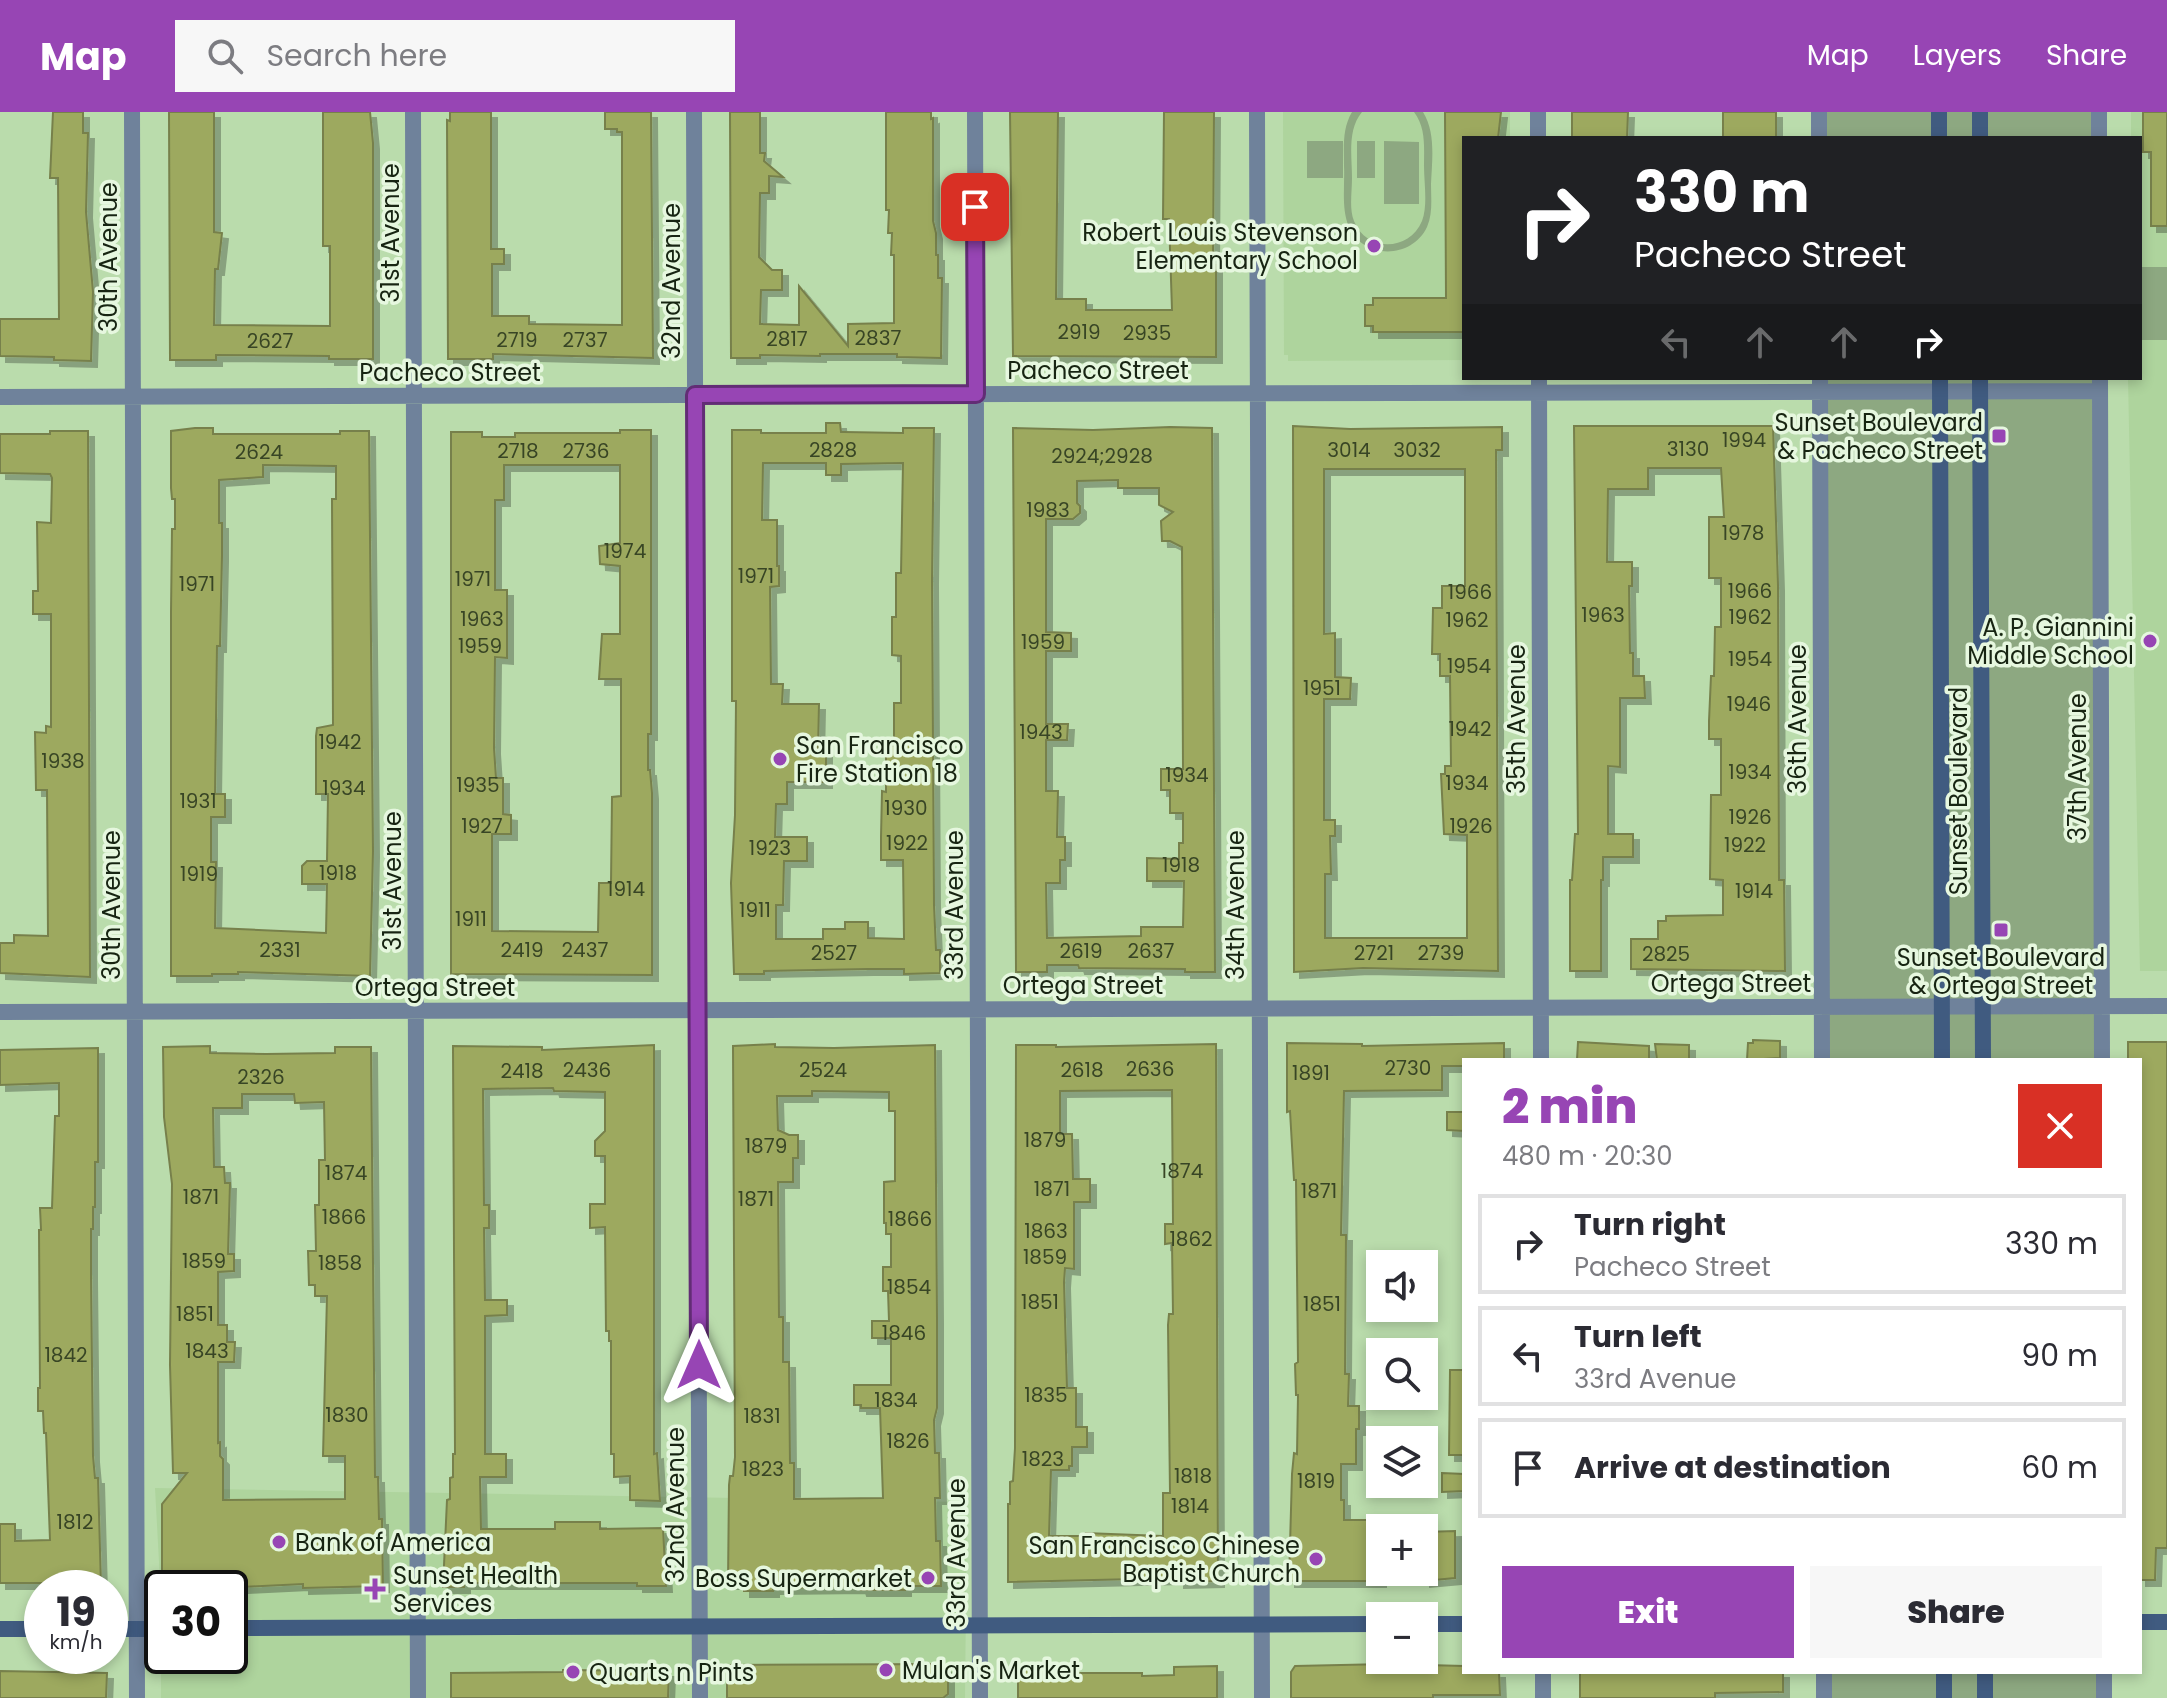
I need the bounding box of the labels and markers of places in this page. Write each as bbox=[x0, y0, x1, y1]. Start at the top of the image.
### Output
pin bbox=[941, 173, 1009, 241]
place label: Robert Louis Stevenson Elementary School bbox=[1082, 216, 1358, 277]
marker: Robert Louis Stevenson Elementary School bbox=[1365, 237, 1383, 255]
place label: Sunset Boulevard & Pacheco Street bbox=[1775, 406, 1983, 467]
marker: Sunset Boulevard & Pacheco Street bbox=[1990, 427, 2008, 445]
place label: A. P. Giannini Middle School bbox=[1967, 611, 2134, 672]
marker: A. P. Giannini Middle School bbox=[2141, 632, 2159, 650]
place label: San Francisco Fire Station 18 bbox=[796, 729, 964, 790]
marker: San Francisco Fire Station 18 bbox=[771, 750, 789, 768]
marker: Sunset Boulevard & Ortega Street bbox=[1992, 921, 2010, 939]
place label: Sunset Boulevard & Ortega Street bbox=[1897, 941, 2105, 1002]
place label: Bank of America bbox=[295, 1526, 491, 1559]
place label: San Francisco Chinese Baptist Church bbox=[1029, 1529, 1300, 1590]
marker: Bank of America bbox=[270, 1533, 288, 1551]
marker: San Francisco Chinese Baptist Church bbox=[1307, 1550, 1325, 1568]
place label: Sunset Health Services bbox=[393, 1559, 558, 1620]
place label: Boss Supermarket bbox=[695, 1562, 912, 1595]
marker: Boss Supermarket bbox=[919, 1569, 937, 1587]
marker: Sunset Health Services bbox=[364, 1578, 386, 1600]
place label: Mulan's Market bbox=[902, 1654, 1080, 1687]
place label: Quarts n Pints bbox=[589, 1656, 754, 1689]
marker: Mulan's Market bbox=[877, 1661, 895, 1679]
marker: Quarts n Pints bbox=[564, 1663, 582, 1681]

